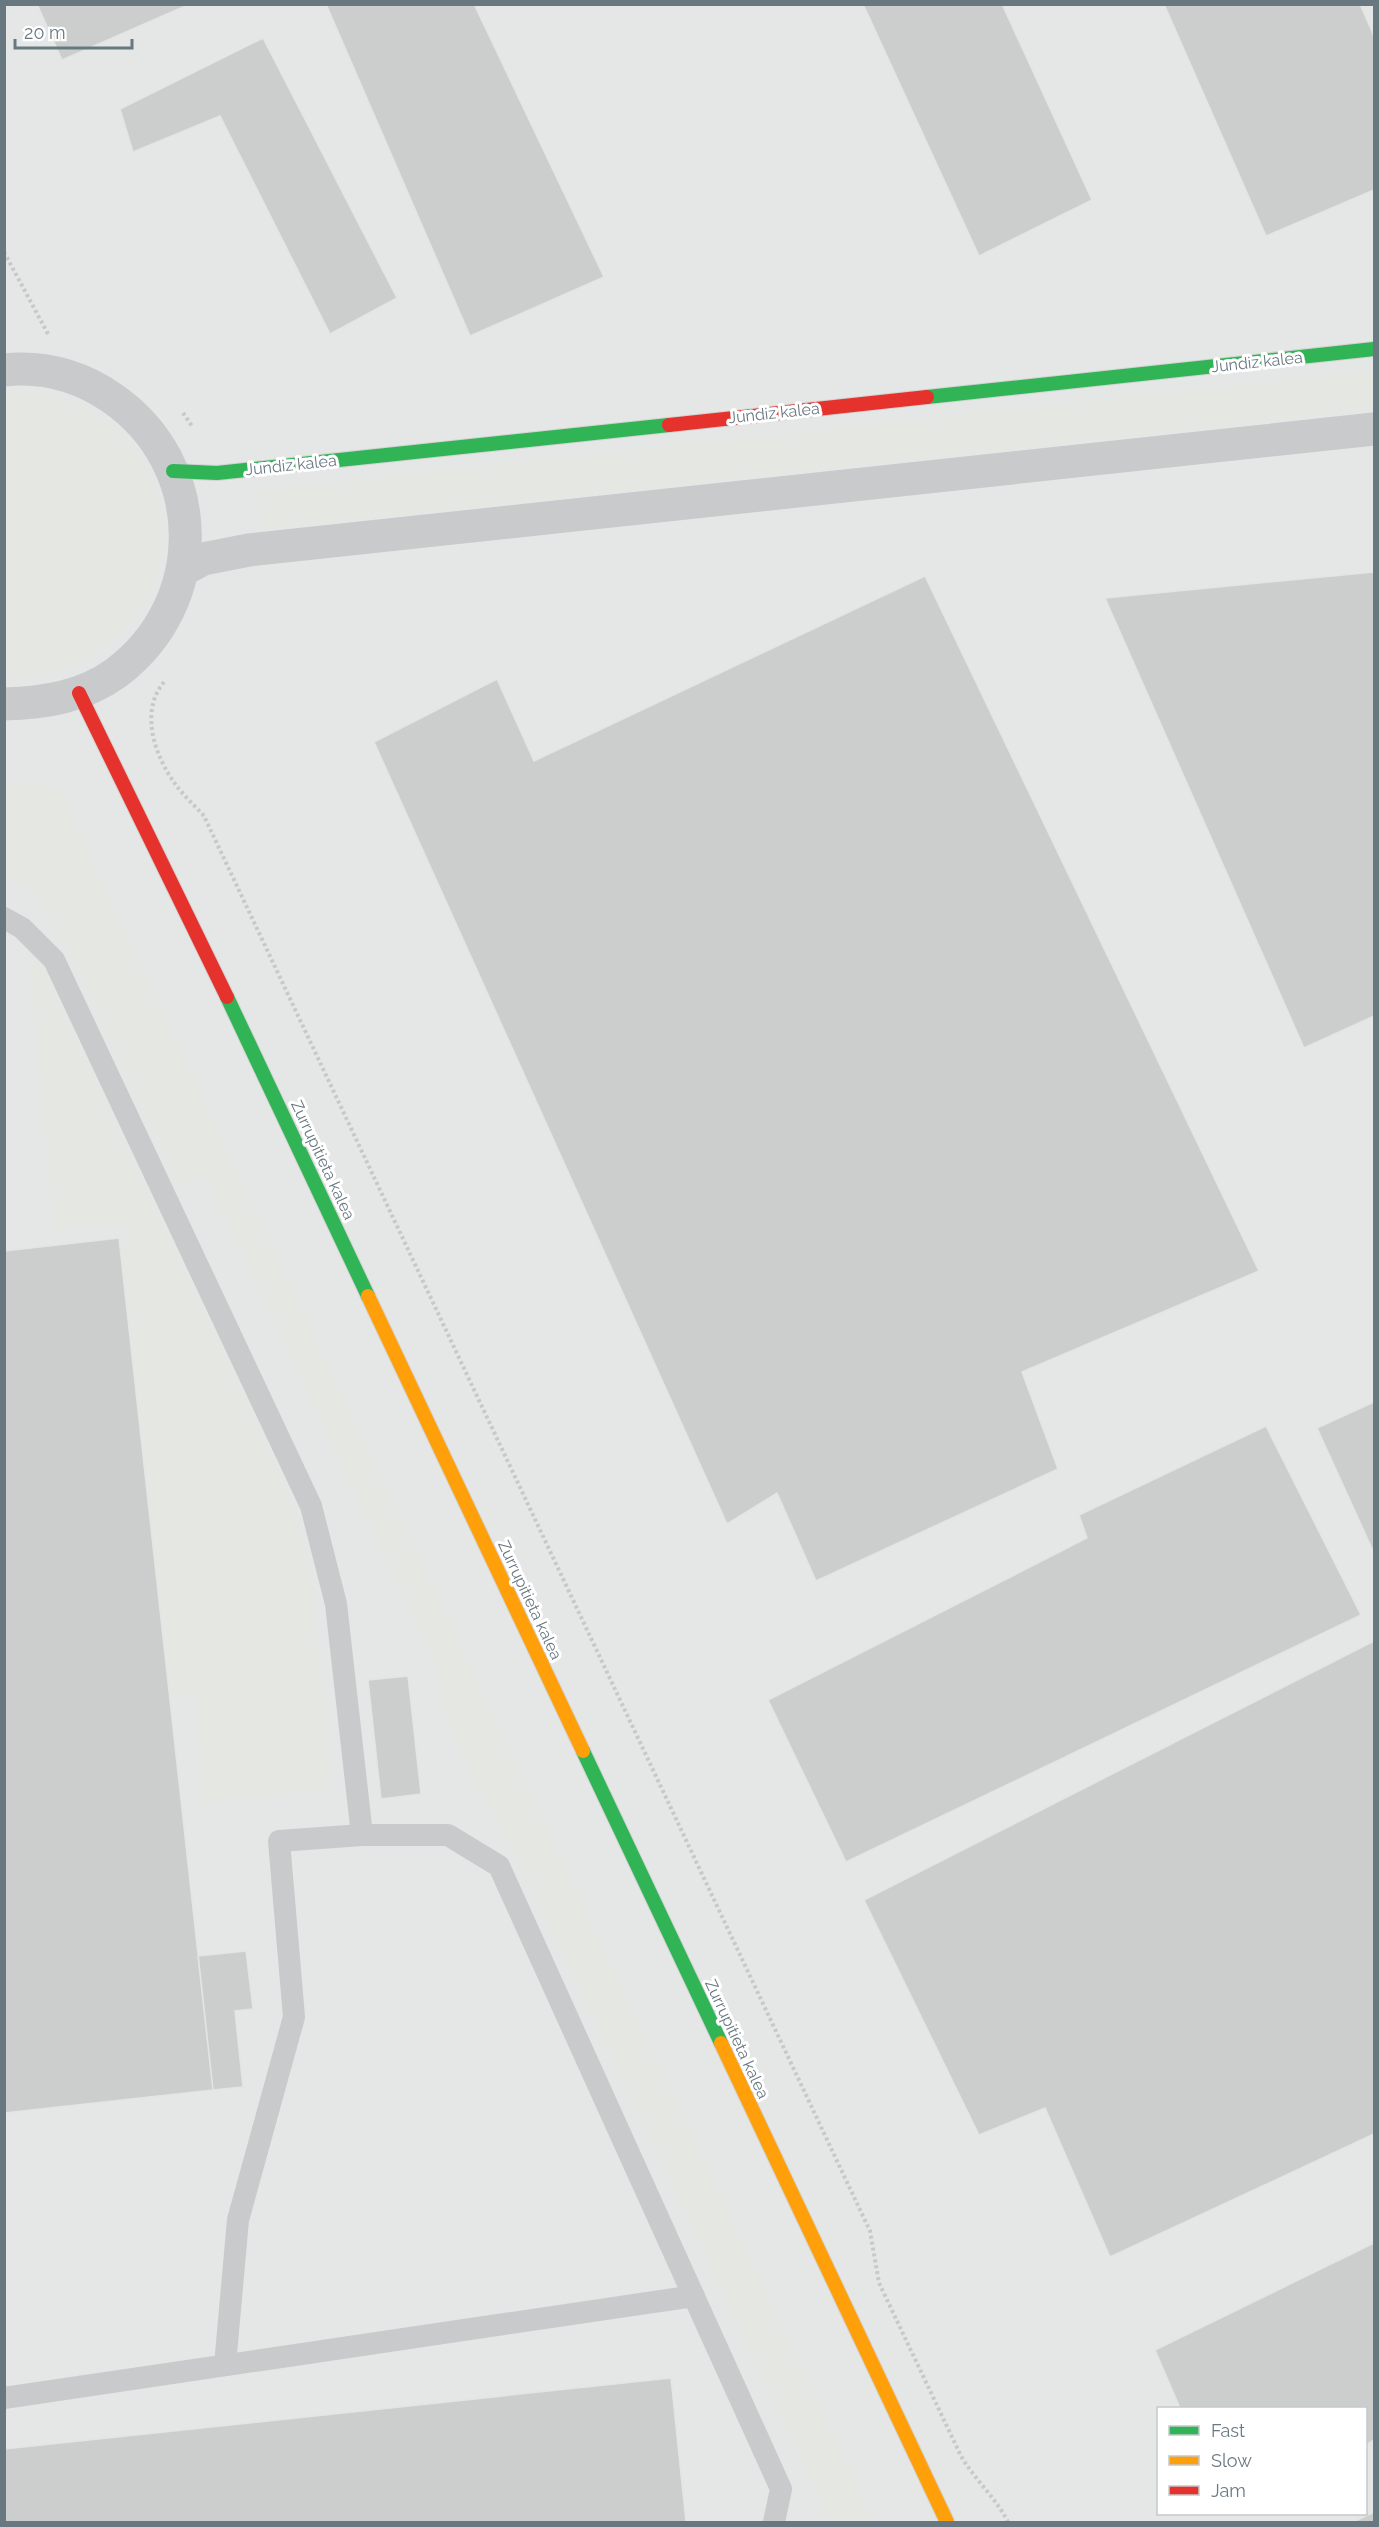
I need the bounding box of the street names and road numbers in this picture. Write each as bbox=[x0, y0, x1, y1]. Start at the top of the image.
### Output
street label: Jundiz kalea bbox=[1211, 348, 1303, 376]
street label: Jundiz kalea bbox=[728, 399, 820, 427]
street label: Jundiz kalea bbox=[245, 451, 337, 479]
street label: Zurrupitieta kalea bbox=[287, 1097, 359, 1223]
street label: Zurrupitieta kalea bbox=[494, 1537, 566, 1663]
street label: Zurrupitieta kalea bbox=[701, 1976, 773, 2102]

